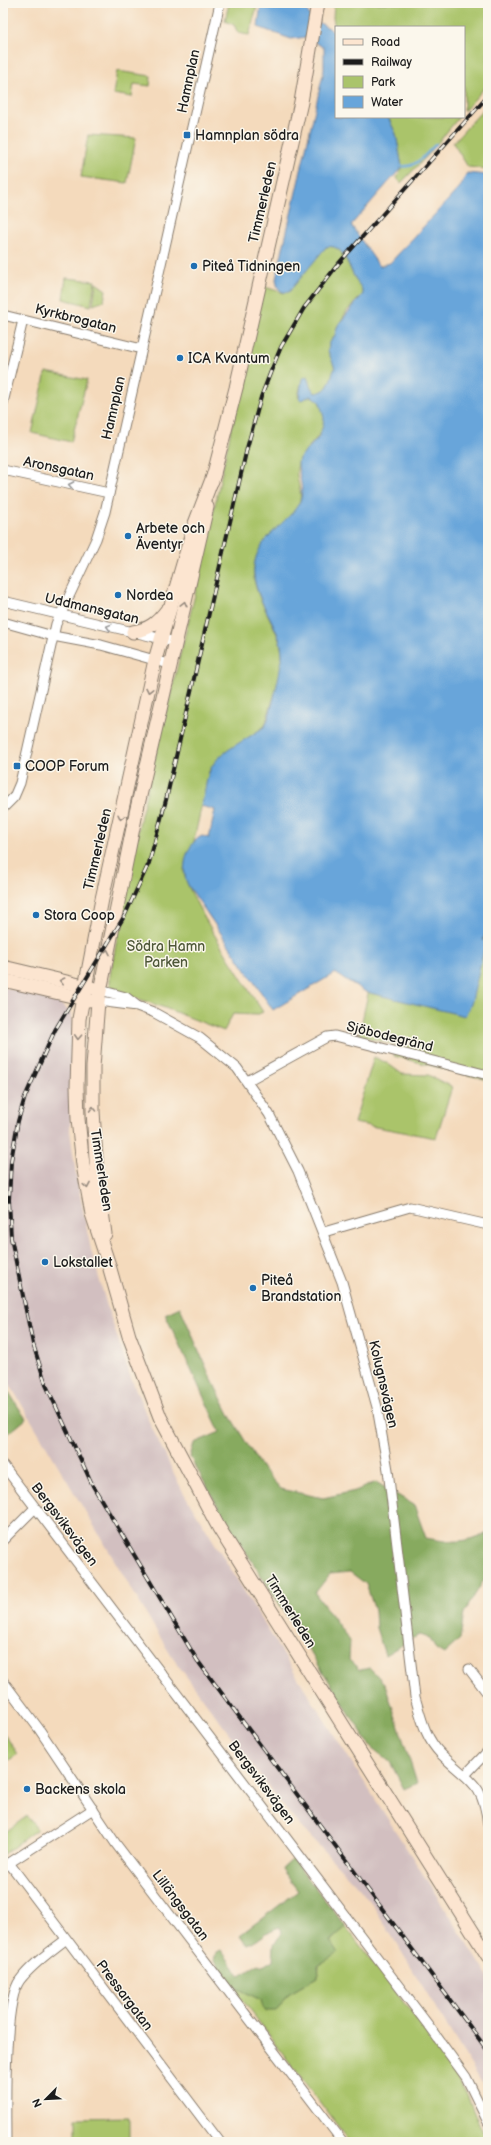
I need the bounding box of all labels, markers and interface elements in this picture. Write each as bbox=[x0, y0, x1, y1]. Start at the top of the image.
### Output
legend bbox=[335, 26, 465, 118]
text: Road bbox=[371, 35, 400, 50]
street label: Hamnplan bbox=[173, 48, 204, 114]
text: Railway bbox=[371, 55, 413, 70]
text: Park bbox=[371, 75, 395, 90]
text: Water bbox=[371, 95, 403, 110]
place label: Hamnplan södra bbox=[195, 127, 299, 144]
marker: Hamnplan södra bbox=[182, 130, 192, 140]
street label: Timmerleden bbox=[245, 160, 280, 245]
place label: Piteå Tidningen bbox=[202, 258, 300, 275]
marker: Piteå Tidningen bbox=[189, 261, 199, 271]
street label: Kyrkbrogatan bbox=[33, 300, 118, 337]
place label: ICA Kvantum bbox=[188, 350, 270, 367]
marker: ICA Kvantum bbox=[175, 353, 185, 363]
street label: Hamnplan bbox=[98, 375, 129, 442]
street label: Aronsgatan bbox=[22, 453, 96, 484]
one-way arrow bbox=[67, 481, 74, 490]
place label: Arbete och Äventyr bbox=[136, 520, 205, 553]
marker: Arbete och Äventyr bbox=[123, 531, 133, 541]
place label: Nordea bbox=[126, 587, 174, 604]
street label: Uddmansgatan bbox=[43, 589, 141, 628]
marker: Nordea bbox=[113, 590, 123, 600]
one-way arrow bbox=[180, 601, 188, 607]
one-way arrow bbox=[106, 624, 113, 632]
one-way arrow bbox=[146, 687, 154, 693]
place label: COOP Forum bbox=[25, 758, 109, 775]
marker: COOP Forum bbox=[12, 761, 22, 771]
street label: Timmerleden bbox=[80, 807, 115, 892]
one-way arrow bbox=[117, 814, 125, 820]
place label: Stora Coop bbox=[44, 907, 115, 924]
marker: Stora Coop bbox=[31, 910, 41, 920]
park label: Södra Hamn Parken bbox=[127, 938, 205, 971]
one-way arrow bbox=[102, 948, 110, 955]
one-way arrow bbox=[59, 977, 65, 985]
street label: Sjöbodegränd bbox=[345, 1018, 435, 1055]
one-way arrow bbox=[74, 1034, 83, 1040]
one-way arrow bbox=[89, 1106, 97, 1112]
street label: Timmerleden bbox=[87, 1128, 116, 1213]
one-way arrow bbox=[82, 1183, 91, 1189]
place label: Lokstallet bbox=[53, 1254, 114, 1271]
marker: Lokstallet bbox=[40, 1257, 50, 1267]
place label: Piteå Brandstation bbox=[261, 1272, 341, 1305]
marker: Piteå Brandstation bbox=[248, 1283, 258, 1293]
street label: Kolugnsvägen bbox=[365, 1339, 402, 1430]
street label: Bergsviksvägen bbox=[28, 1479, 102, 1570]
street label: Timmerleden bbox=[261, 1571, 320, 1651]
street label: Bergsviksvägen bbox=[225, 1737, 299, 1828]
place label: Backens skola bbox=[35, 1781, 126, 1798]
marker: Backens skola bbox=[22, 1784, 32, 1794]
street label: Lillängsgatan bbox=[149, 1867, 213, 1944]
street label: Pressargatan bbox=[92, 1957, 157, 2034]
north arrow bbox=[26, 2079, 66, 2119]
text: N bbox=[30, 2096, 45, 2109]

